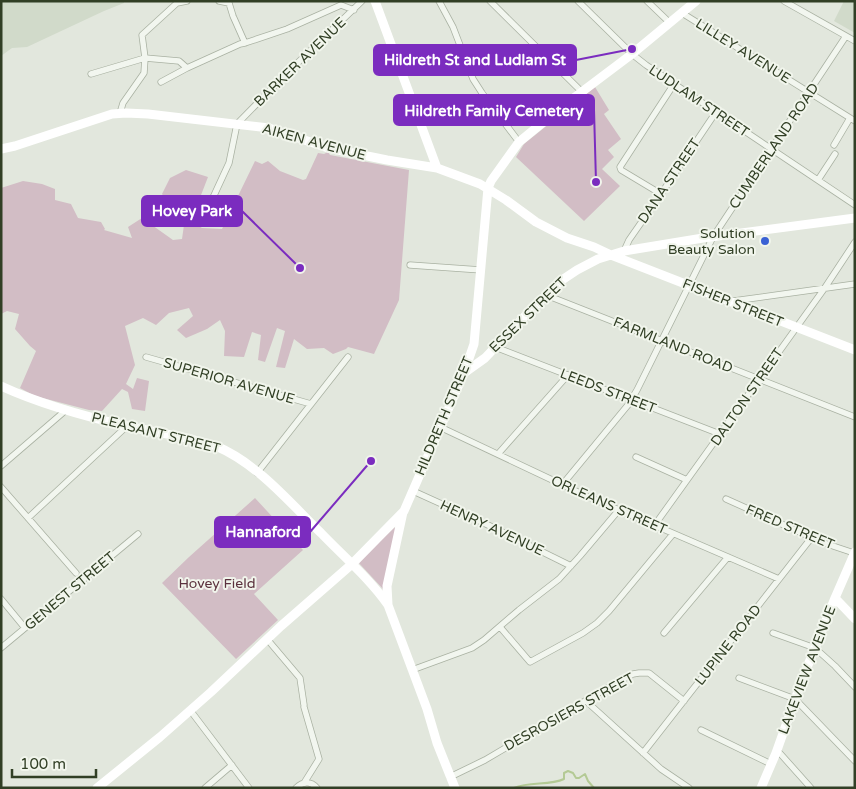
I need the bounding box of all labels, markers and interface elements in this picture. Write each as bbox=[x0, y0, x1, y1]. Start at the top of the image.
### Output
street label: BARKER AVENUE bbox=[250, 14, 350, 110]
street label: LILLEY AVENUE bbox=[692, 15, 794, 87]
callout: Hildreth St and Ludlam St bbox=[374, 45, 576, 75]
text: Hildreth St and Ludlam St bbox=[384, 51, 566, 69]
street label: LUDLAM STREET bbox=[646, 61, 753, 141]
street label: CUMBERLAND ROAD bbox=[726, 80, 822, 212]
callout: Hildreth Family Cemetery bbox=[394, 95, 594, 125]
text: Hildreth Family Cemetery bbox=[404, 102, 584, 121]
street label: AIKEN AVENUE bbox=[260, 120, 368, 164]
street label: DANA STREET bbox=[634, 135, 704, 227]
callout: Hovey Park bbox=[142, 196, 242, 226]
text: Hovey Park bbox=[152, 202, 232, 221]
place label: Solution Beauty Salon bbox=[668, 225, 755, 258]
marker: Solution Beauty Salon bbox=[759, 235, 771, 247]
street label: ESSEX STREET bbox=[486, 273, 571, 356]
street label: FISHER STREET bbox=[680, 275, 786, 331]
street label: FARMLAND ROAD bbox=[611, 313, 735, 377]
street label: DALTON STREET bbox=[707, 345, 787, 449]
street label: HILDRETH STREET bbox=[411, 353, 477, 478]
street label: SUPERIOR AVENUE bbox=[161, 354, 297, 408]
street label: LEEDS STREET bbox=[557, 365, 659, 417]
street label: PLEASANT STREET bbox=[90, 409, 223, 457]
street label: ORLEANS STREET bbox=[548, 472, 670, 538]
street label: HENRY AVENUE bbox=[437, 497, 547, 560]
street label: FRED STREET bbox=[743, 501, 837, 553]
callout: Hannaford bbox=[215, 517, 310, 547]
text: Hannaford bbox=[225, 523, 301, 541]
street label: GENEST STREET bbox=[21, 548, 119, 634]
park label: Hovey Field bbox=[178, 575, 256, 592]
street label: LUPINE ROAD bbox=[691, 601, 765, 689]
street label: LAKEVIEW AVENUE bbox=[775, 603, 839, 737]
street label: DESROSIERS STREET bbox=[501, 669, 637, 755]
scale bar bbox=[12, 746, 96, 778]
text: 100 m bbox=[20, 755, 66, 773]

